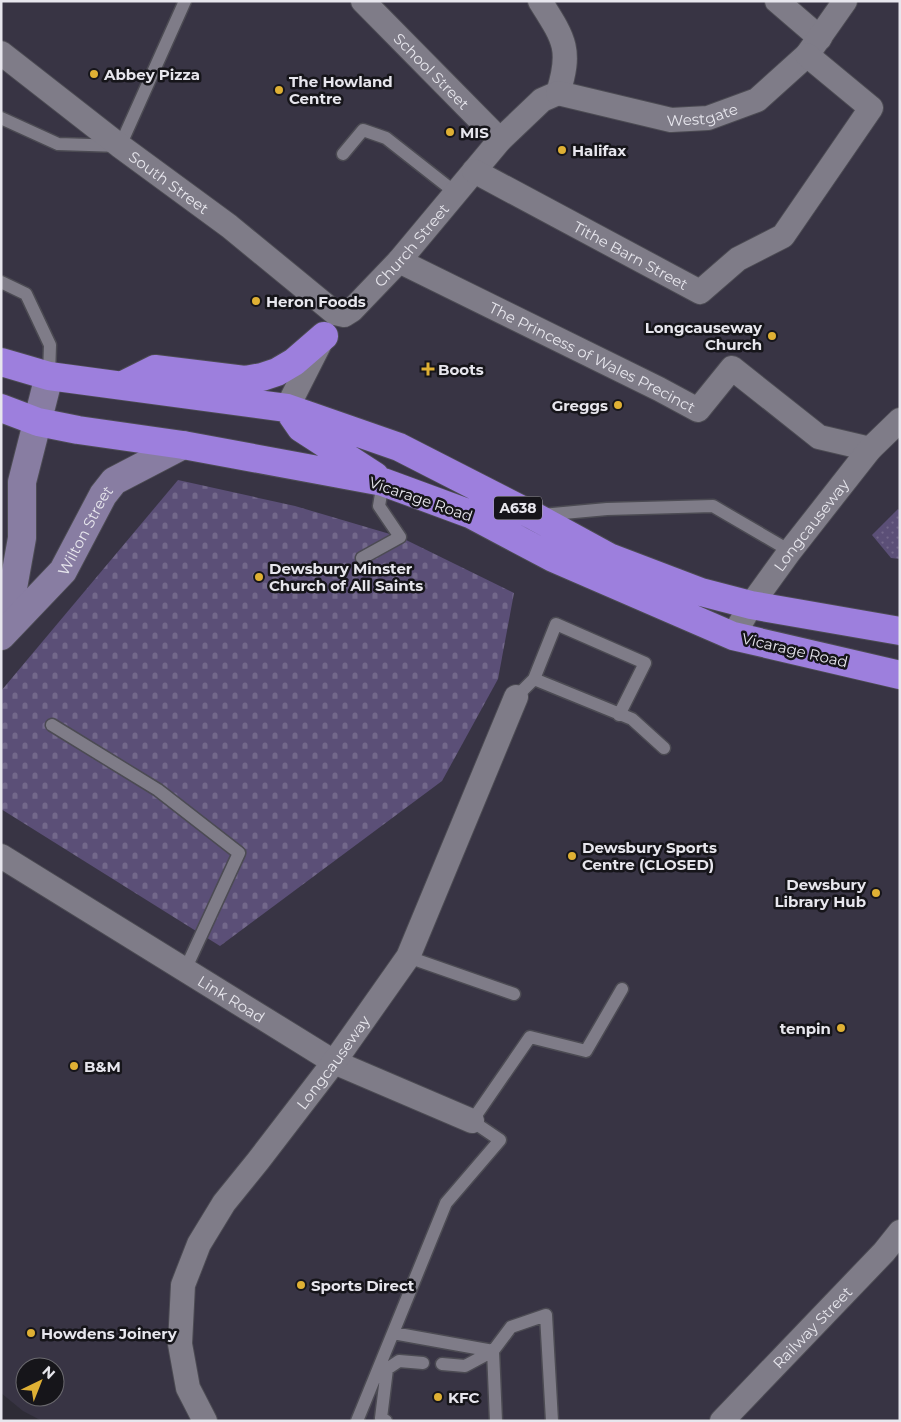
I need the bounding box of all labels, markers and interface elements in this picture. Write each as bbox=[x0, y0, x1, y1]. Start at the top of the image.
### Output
street label: School Street bbox=[390, 29, 474, 113]
place label: Abbey Pizza bbox=[103, 65, 200, 84]
marker: Abbey Pizza bbox=[88, 68, 100, 80]
place label: The Howland Centre bbox=[289, 72, 393, 108]
marker: The Howland Centre bbox=[273, 84, 285, 96]
street label: Westgate bbox=[666, 98, 740, 130]
place label: MIS bbox=[460, 123, 489, 142]
marker: MIS bbox=[444, 126, 456, 138]
place label: Halifax bbox=[572, 141, 626, 160]
marker: Halifax bbox=[556, 144, 568, 156]
street label: South Street bbox=[126, 147, 213, 218]
street label: Church Street bbox=[370, 199, 453, 291]
street label: Tithe Barn Street bbox=[570, 217, 692, 293]
place label: Heron Foods bbox=[266, 292, 366, 311]
marker: Heron Foods bbox=[250, 295, 262, 307]
street label: The Princess of Wales Precinct bbox=[486, 297, 699, 416]
place label: Longcauseway Church bbox=[645, 318, 763, 354]
marker: Longcauseway Church bbox=[766, 330, 778, 342]
place label: Boots bbox=[438, 360, 484, 379]
marker: Boots bbox=[422, 363, 434, 375]
place label: Greggs bbox=[552, 396, 608, 415]
marker: Greggs bbox=[612, 399, 624, 411]
street label: Vicarage Road bbox=[367, 472, 475, 526]
street label: Longcauseway bbox=[769, 474, 853, 575]
street label: Wilton Street bbox=[53, 481, 117, 578]
road number: A638 bbox=[494, 496, 542, 520]
place label: Dewsbury Minster Church of All Saints bbox=[269, 559, 423, 595]
marker: Dewsbury Minster Church of All Saints bbox=[253, 571, 265, 583]
street label: Vicarage Road bbox=[740, 629, 850, 671]
place label: Dewsbury Sports Centre (CLOSED) bbox=[582, 838, 717, 874]
marker: Dewsbury Sports Centre (CLOSED) bbox=[566, 850, 578, 862]
place label: Dewsbury Library Hub bbox=[774, 875, 867, 911]
marker: Dewsbury Library Hub bbox=[870, 887, 882, 899]
street label: Link Road bbox=[194, 971, 268, 1026]
street label: Longcauseway bbox=[292, 1011, 374, 1113]
place label: tenpin bbox=[780, 1019, 831, 1038]
marker: tenpin bbox=[835, 1022, 847, 1034]
place label: B&M bbox=[84, 1057, 121, 1076]
marker: B&M bbox=[68, 1060, 80, 1072]
place label: Sports Direct bbox=[311, 1276, 415, 1295]
marker: Sports Direct bbox=[295, 1279, 307, 1291]
street label: Railway Street bbox=[768, 1282, 856, 1372]
place label: Howdens Joinery bbox=[41, 1324, 178, 1343]
marker: Howdens Joinery bbox=[25, 1327, 37, 1339]
north arrow bbox=[15, 1357, 65, 1407]
text: N bbox=[39, 1362, 59, 1383]
place label: KFC bbox=[448, 1388, 480, 1407]
marker: KFC bbox=[432, 1391, 444, 1403]

